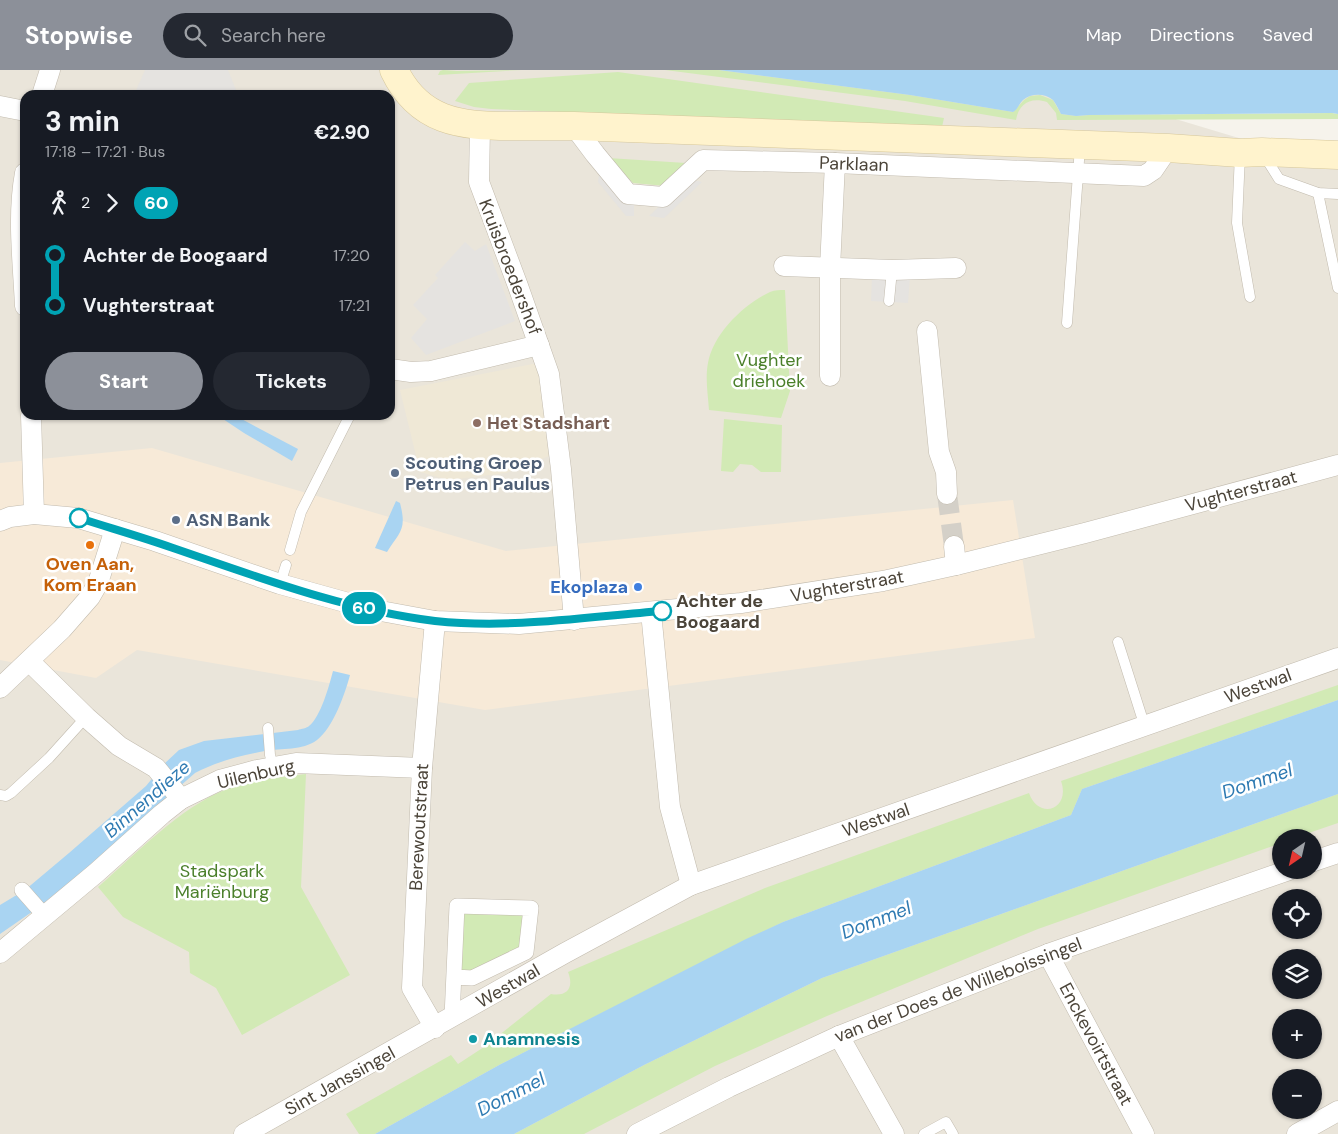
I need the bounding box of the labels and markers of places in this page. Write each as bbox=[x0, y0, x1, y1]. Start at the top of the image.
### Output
place label: Het Stadshart bbox=[487, 411, 610, 435]
marker: Het Stadshart bbox=[471, 417, 483, 429]
place label: Scouting Groep Petrus en Paulus bbox=[405, 451, 550, 496]
marker: Scouting Groep Petrus en Paulus bbox=[389, 467, 401, 479]
unlabelled marker bbox=[69, 508, 89, 528]
place label: ASN Bank bbox=[186, 508, 271, 532]
marker: ASN Bank bbox=[170, 514, 182, 526]
marker: Oven Aan, Kom Eraan bbox=[84, 539, 96, 551]
place label: Oven Aan, Kom Eraan bbox=[43, 552, 137, 597]
place label: Ekoplaza bbox=[550, 575, 628, 599]
marker: Ekoplaza bbox=[632, 581, 644, 593]
place label: Achter de Boogaard bbox=[676, 589, 763, 634]
marker: Achter de Boogaard bbox=[652, 601, 672, 621]
place label: Anamnesis bbox=[483, 1027, 580, 1051]
marker: Anamnesis bbox=[467, 1033, 479, 1045]

